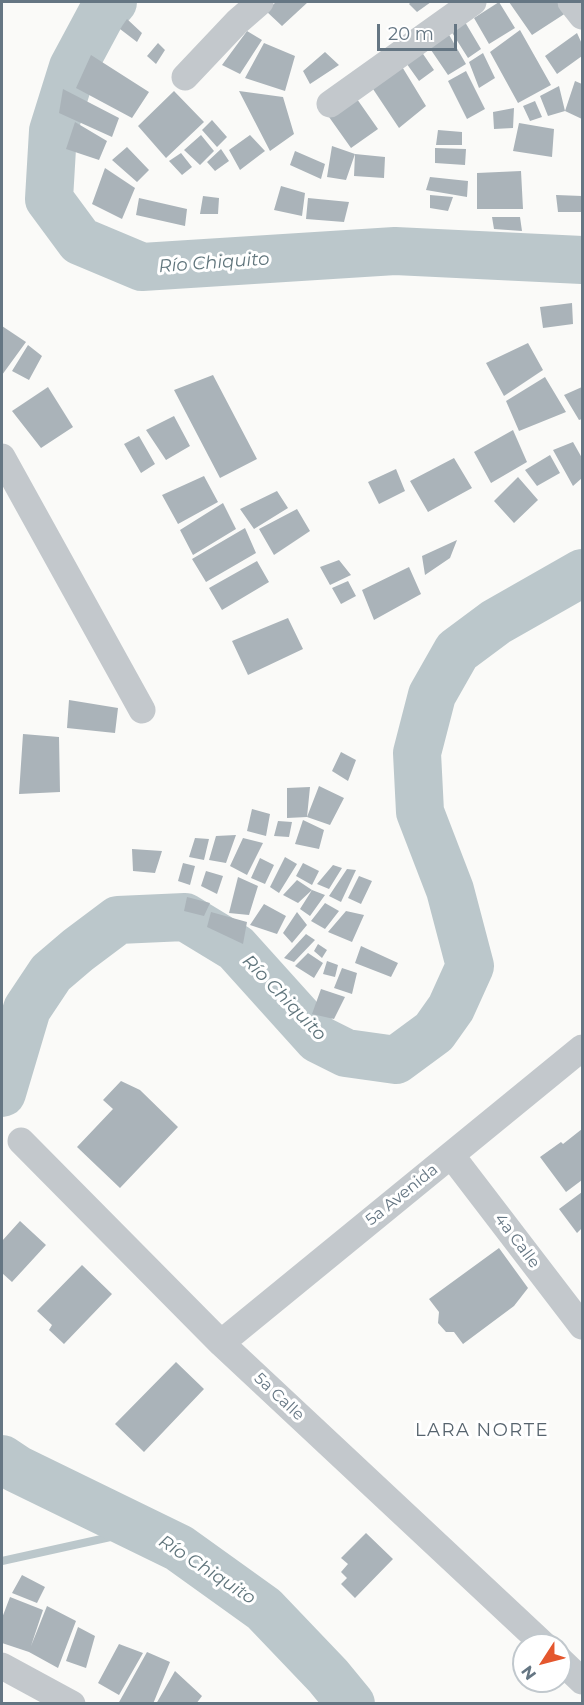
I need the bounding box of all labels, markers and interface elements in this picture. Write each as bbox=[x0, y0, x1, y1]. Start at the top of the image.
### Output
scale bar bbox=[380, 12, 460, 50]
text: 20 m bbox=[388, 23, 434, 45]
water label: Río Chiquito bbox=[158, 248, 270, 278]
water label: Río Chiquito bbox=[238, 950, 330, 1046]
street label: 5a Avenida bbox=[362, 1160, 442, 1230]
street label: 4a Calle bbox=[490, 1210, 544, 1272]
street label: 5a Calle bbox=[250, 1369, 308, 1425]
district label: LARA NORTE bbox=[415, 1420, 549, 1442]
water label: Río Chiquito bbox=[154, 1531, 260, 1609]
north arrow bbox=[512, 1633, 572, 1693]
text: N bbox=[517, 1662, 540, 1684]

